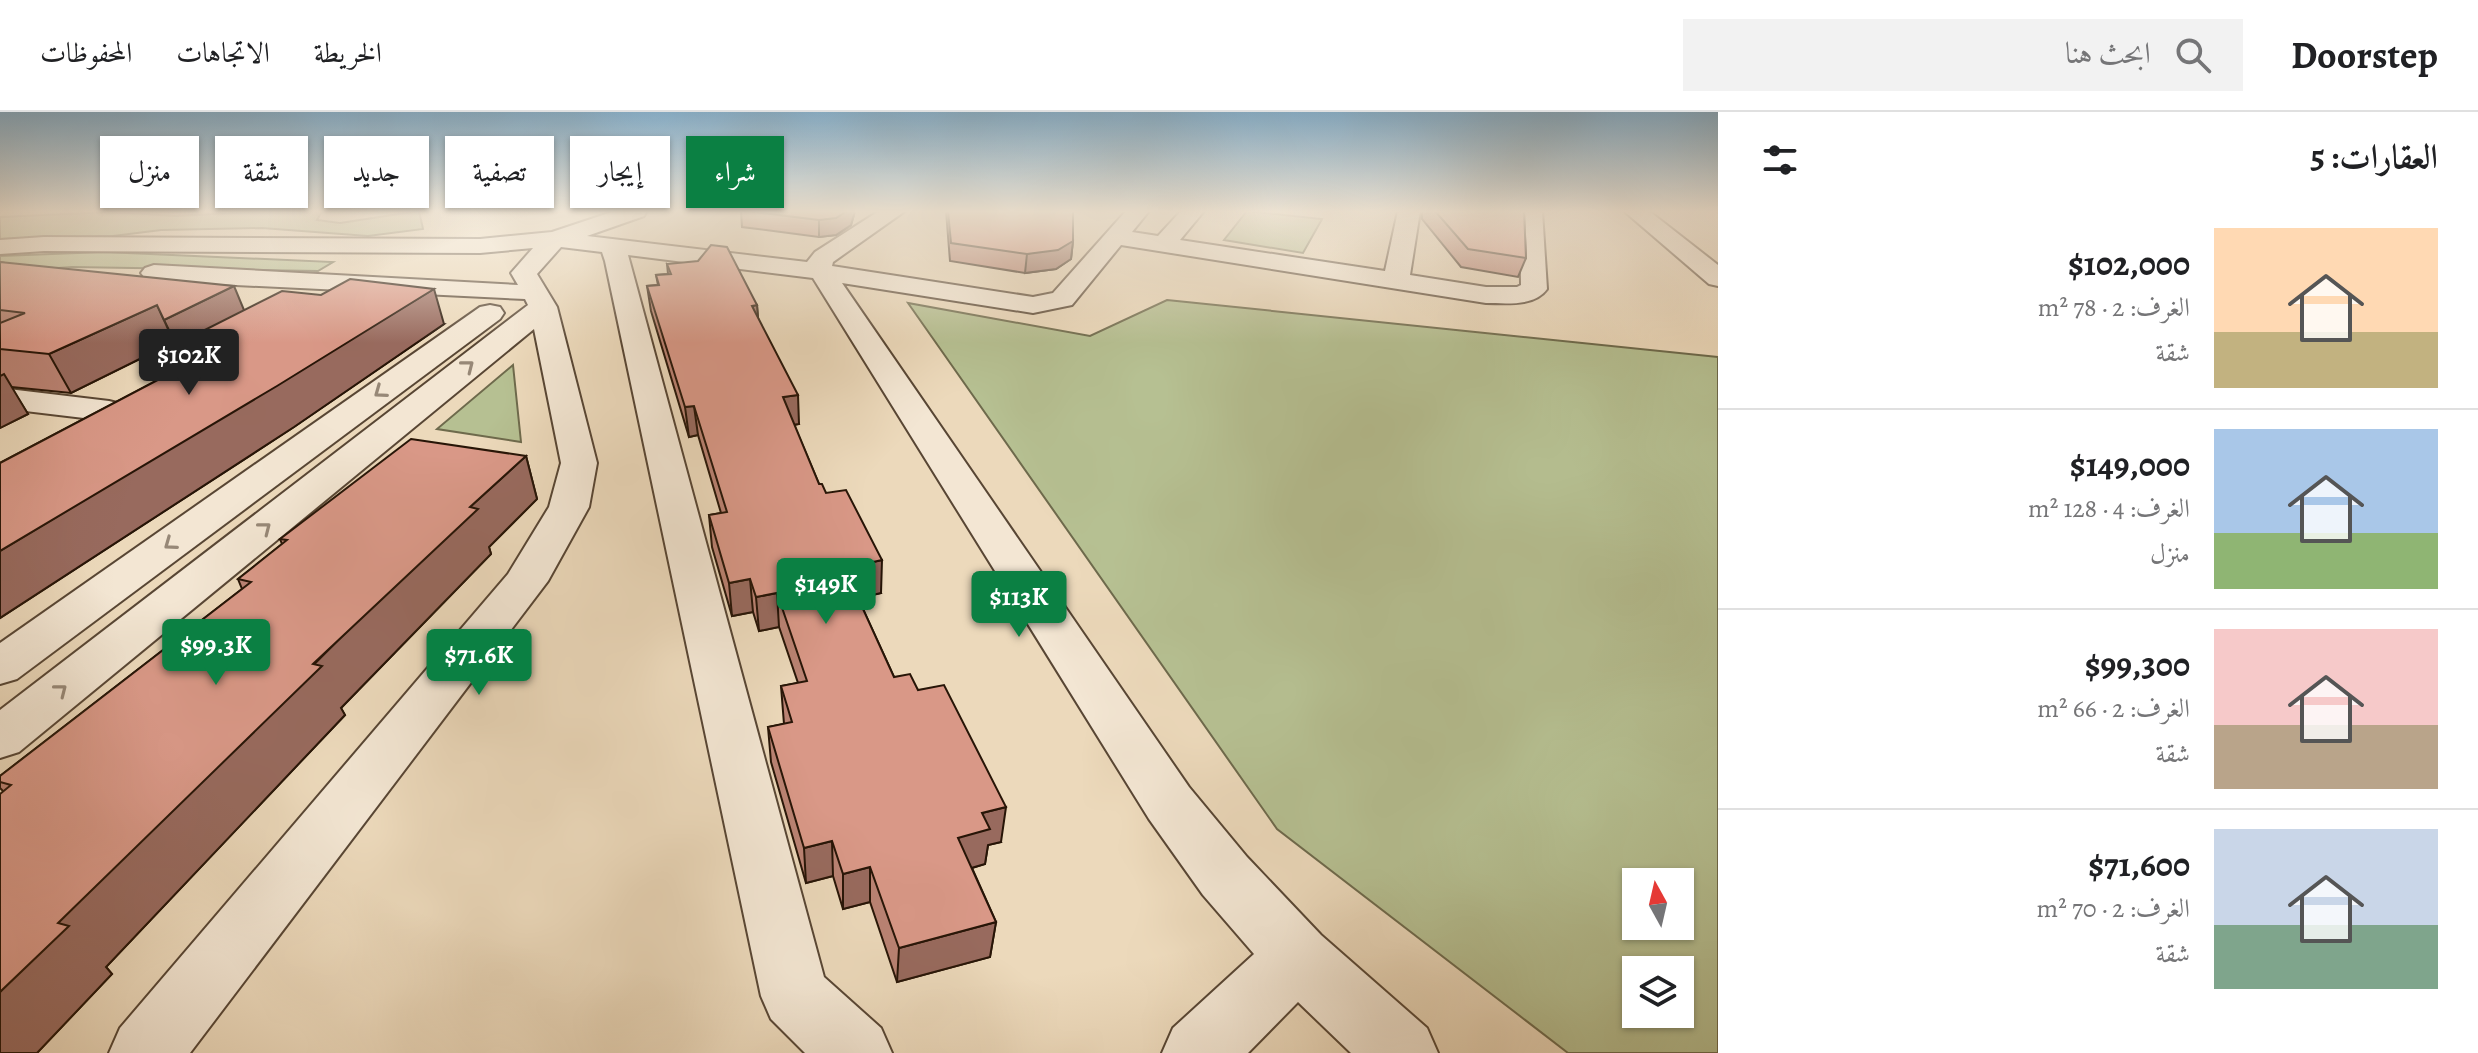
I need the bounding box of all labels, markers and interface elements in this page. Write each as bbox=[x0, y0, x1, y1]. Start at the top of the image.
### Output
search box bbox=[1683, 19, 2243, 91]
text: Doorstep bbox=[2291, 29, 2438, 81]
text: ابحث هنا bbox=[2065, 33, 2151, 73]
icon: search bbox=[2171, 33, 2215, 77]
text: المحفوظات bbox=[40, 34, 132, 72]
text: الاتجاهات bbox=[176, 34, 270, 72]
text: الخريطة bbox=[314, 34, 382, 72]
text: العقارات: 5 bbox=[2311, 133, 2438, 180]
chip: منزل bbox=[100, 136, 199, 208]
chip: شقة bbox=[215, 136, 308, 208]
chip: جديد bbox=[324, 136, 429, 208]
chip: تصفية bbox=[445, 136, 554, 208]
chip: إيجار bbox=[570, 136, 670, 208]
chip: شراء bbox=[686, 136, 784, 208]
icon: filters bbox=[1758, 138, 1802, 182]
text: $102,000 bbox=[2068, 240, 2190, 287]
icon: home bbox=[2278, 260, 2374, 356]
text: الغرف: 2 · 78 m² bbox=[2038, 290, 2190, 325]
pin: $102K bbox=[133, 329, 245, 397]
text: شقة bbox=[2156, 335, 2190, 370]
text: $102K bbox=[157, 337, 221, 372]
one-way arrow bbox=[459, 361, 473, 376]
one-way arrow bbox=[375, 382, 389, 397]
text: $149,000 bbox=[2070, 441, 2190, 488]
icon: home bbox=[2278, 461, 2374, 557]
text: الغرف: 4 · 128 m² bbox=[2028, 491, 2190, 526]
one-way arrow bbox=[256, 523, 270, 538]
one-way arrow bbox=[164, 535, 178, 549]
text: منزل bbox=[2150, 536, 2190, 571]
pin: $149K bbox=[770, 558, 882, 626]
text: $149K bbox=[795, 566, 857, 601]
pin: $113K bbox=[963, 571, 1075, 639]
text: $113K bbox=[990, 579, 1049, 614]
pin: $99.3K bbox=[151, 619, 281, 687]
text: $99.3K bbox=[180, 627, 252, 662]
pin: $71.6K bbox=[414, 629, 544, 697]
text: $71.6K bbox=[445, 637, 513, 672]
text: $99,300 bbox=[2085, 641, 2190, 688]
icon: home bbox=[2278, 661, 2374, 757]
one-way arrow bbox=[52, 685, 67, 699]
text: الغرف: 2 · 66 m² bbox=[2037, 691, 2190, 726]
text: شقة bbox=[2156, 736, 2190, 771]
text: $71,600 bbox=[2088, 841, 2190, 888]
icon: home bbox=[2278, 861, 2374, 957]
north arrow bbox=[1622, 868, 1694, 940]
map controls bbox=[1622, 868, 1694, 1028]
text: الغرف: 2 · 70 m² bbox=[2037, 891, 2190, 926]
text: شقة bbox=[2156, 936, 2190, 971]
button: layers bbox=[1622, 956, 1694, 1028]

